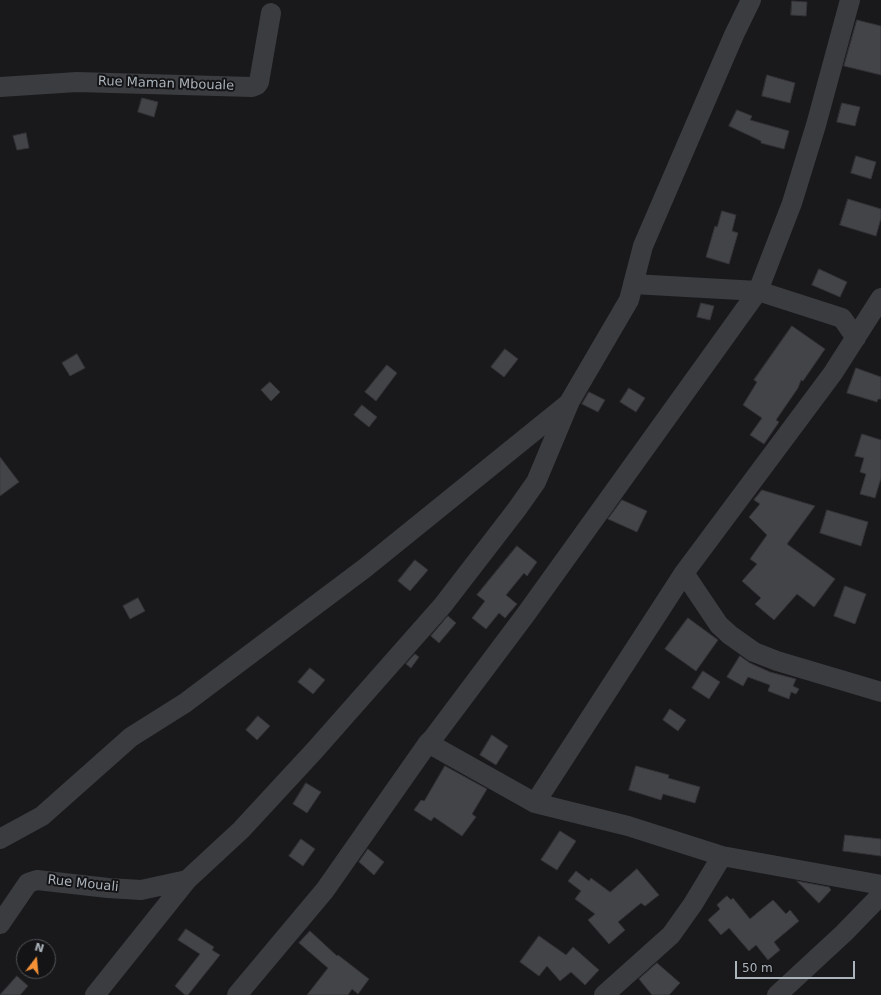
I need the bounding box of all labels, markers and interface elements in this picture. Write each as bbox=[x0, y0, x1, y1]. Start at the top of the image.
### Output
street label: Rue Maman Mbouale bbox=[98, 74, 234, 94]
street label: Rue Mouali bbox=[47, 873, 119, 895]
north arrow bbox=[16, 939, 56, 979]
text: N bbox=[33, 940, 45, 955]
scale bar bbox=[737, 953, 857, 979]
text: 50 m bbox=[742, 961, 773, 975]

